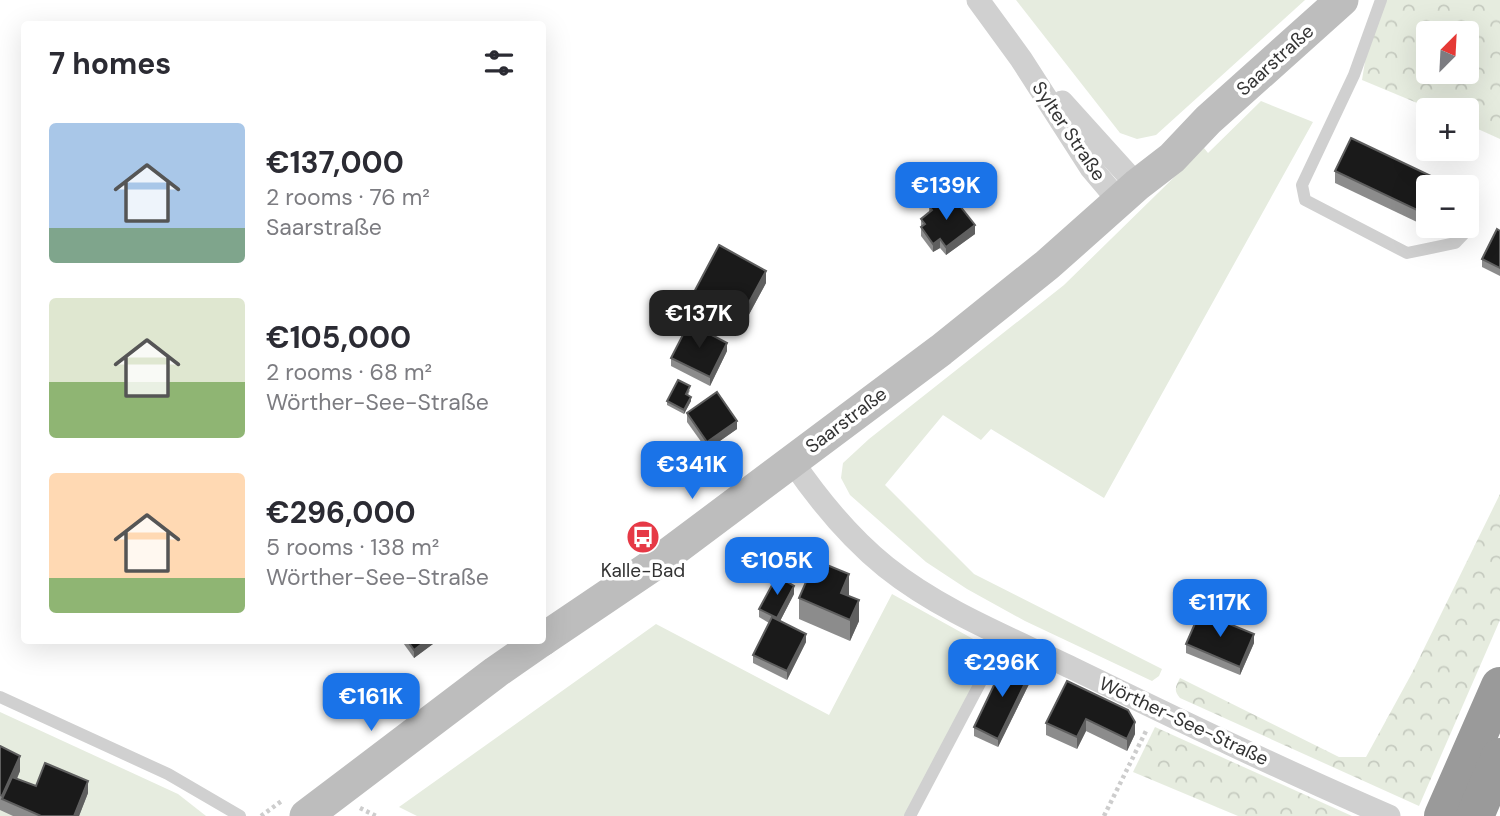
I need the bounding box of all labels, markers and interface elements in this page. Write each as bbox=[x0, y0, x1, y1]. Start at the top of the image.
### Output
street label: Saarstraße bbox=[1231, 19, 1319, 101]
north arrow bbox=[1416, 21, 1479, 84]
map controls bbox=[1416, 21, 1479, 238]
text: 7 homes bbox=[49, 44, 171, 83]
icon: filters bbox=[480, 44, 518, 82]
street label: Sylter Straße bbox=[1027, 76, 1111, 186]
button: + bbox=[1416, 98, 1479, 161]
text: €137,000 bbox=[266, 143, 404, 182]
icon: home bbox=[105, 151, 189, 235]
pin: €139K bbox=[897, 162, 995, 222]
text: €139K bbox=[911, 170, 981, 200]
button: − bbox=[1416, 175, 1479, 238]
text: 2 rooms · 76 m² bbox=[266, 182, 430, 212]
text: Saarstraße bbox=[266, 212, 382, 242]
pin: €137K bbox=[650, 290, 748, 350]
text: €137K bbox=[665, 298, 733, 328]
text: €105,000 bbox=[266, 318, 411, 357]
icon: home bbox=[105, 326, 189, 410]
text: 2 rooms · 68 m² bbox=[266, 357, 432, 387]
street label: Saarstraße bbox=[800, 381, 892, 459]
text: Wörther-See-Straße bbox=[266, 387, 489, 417]
pin: €341K bbox=[643, 442, 741, 501]
text: €341K bbox=[657, 449, 727, 479]
text: €296,000 bbox=[266, 493, 416, 532]
icon: home bbox=[105, 501, 189, 585]
bus stop icon: Kalle-Bad bbox=[624, 518, 662, 556]
text: 5 rooms · 138 m² bbox=[266, 532, 439, 562]
pin: €105K bbox=[728, 538, 826, 597]
text: €105K bbox=[741, 545, 813, 575]
place label: Kalle-Bad bbox=[601, 558, 685, 583]
text: Wörther-See-Straße bbox=[266, 562, 489, 592]
pin: €117K bbox=[1171, 580, 1269, 639]
text: €117K bbox=[1189, 587, 1251, 617]
pin: €296K bbox=[953, 640, 1051, 699]
text: €296K bbox=[964, 647, 1040, 677]
street label: Wörther-See-Straße bbox=[1095, 671, 1273, 771]
pin: €161K bbox=[322, 674, 420, 733]
text: €161K bbox=[339, 681, 403, 711]

